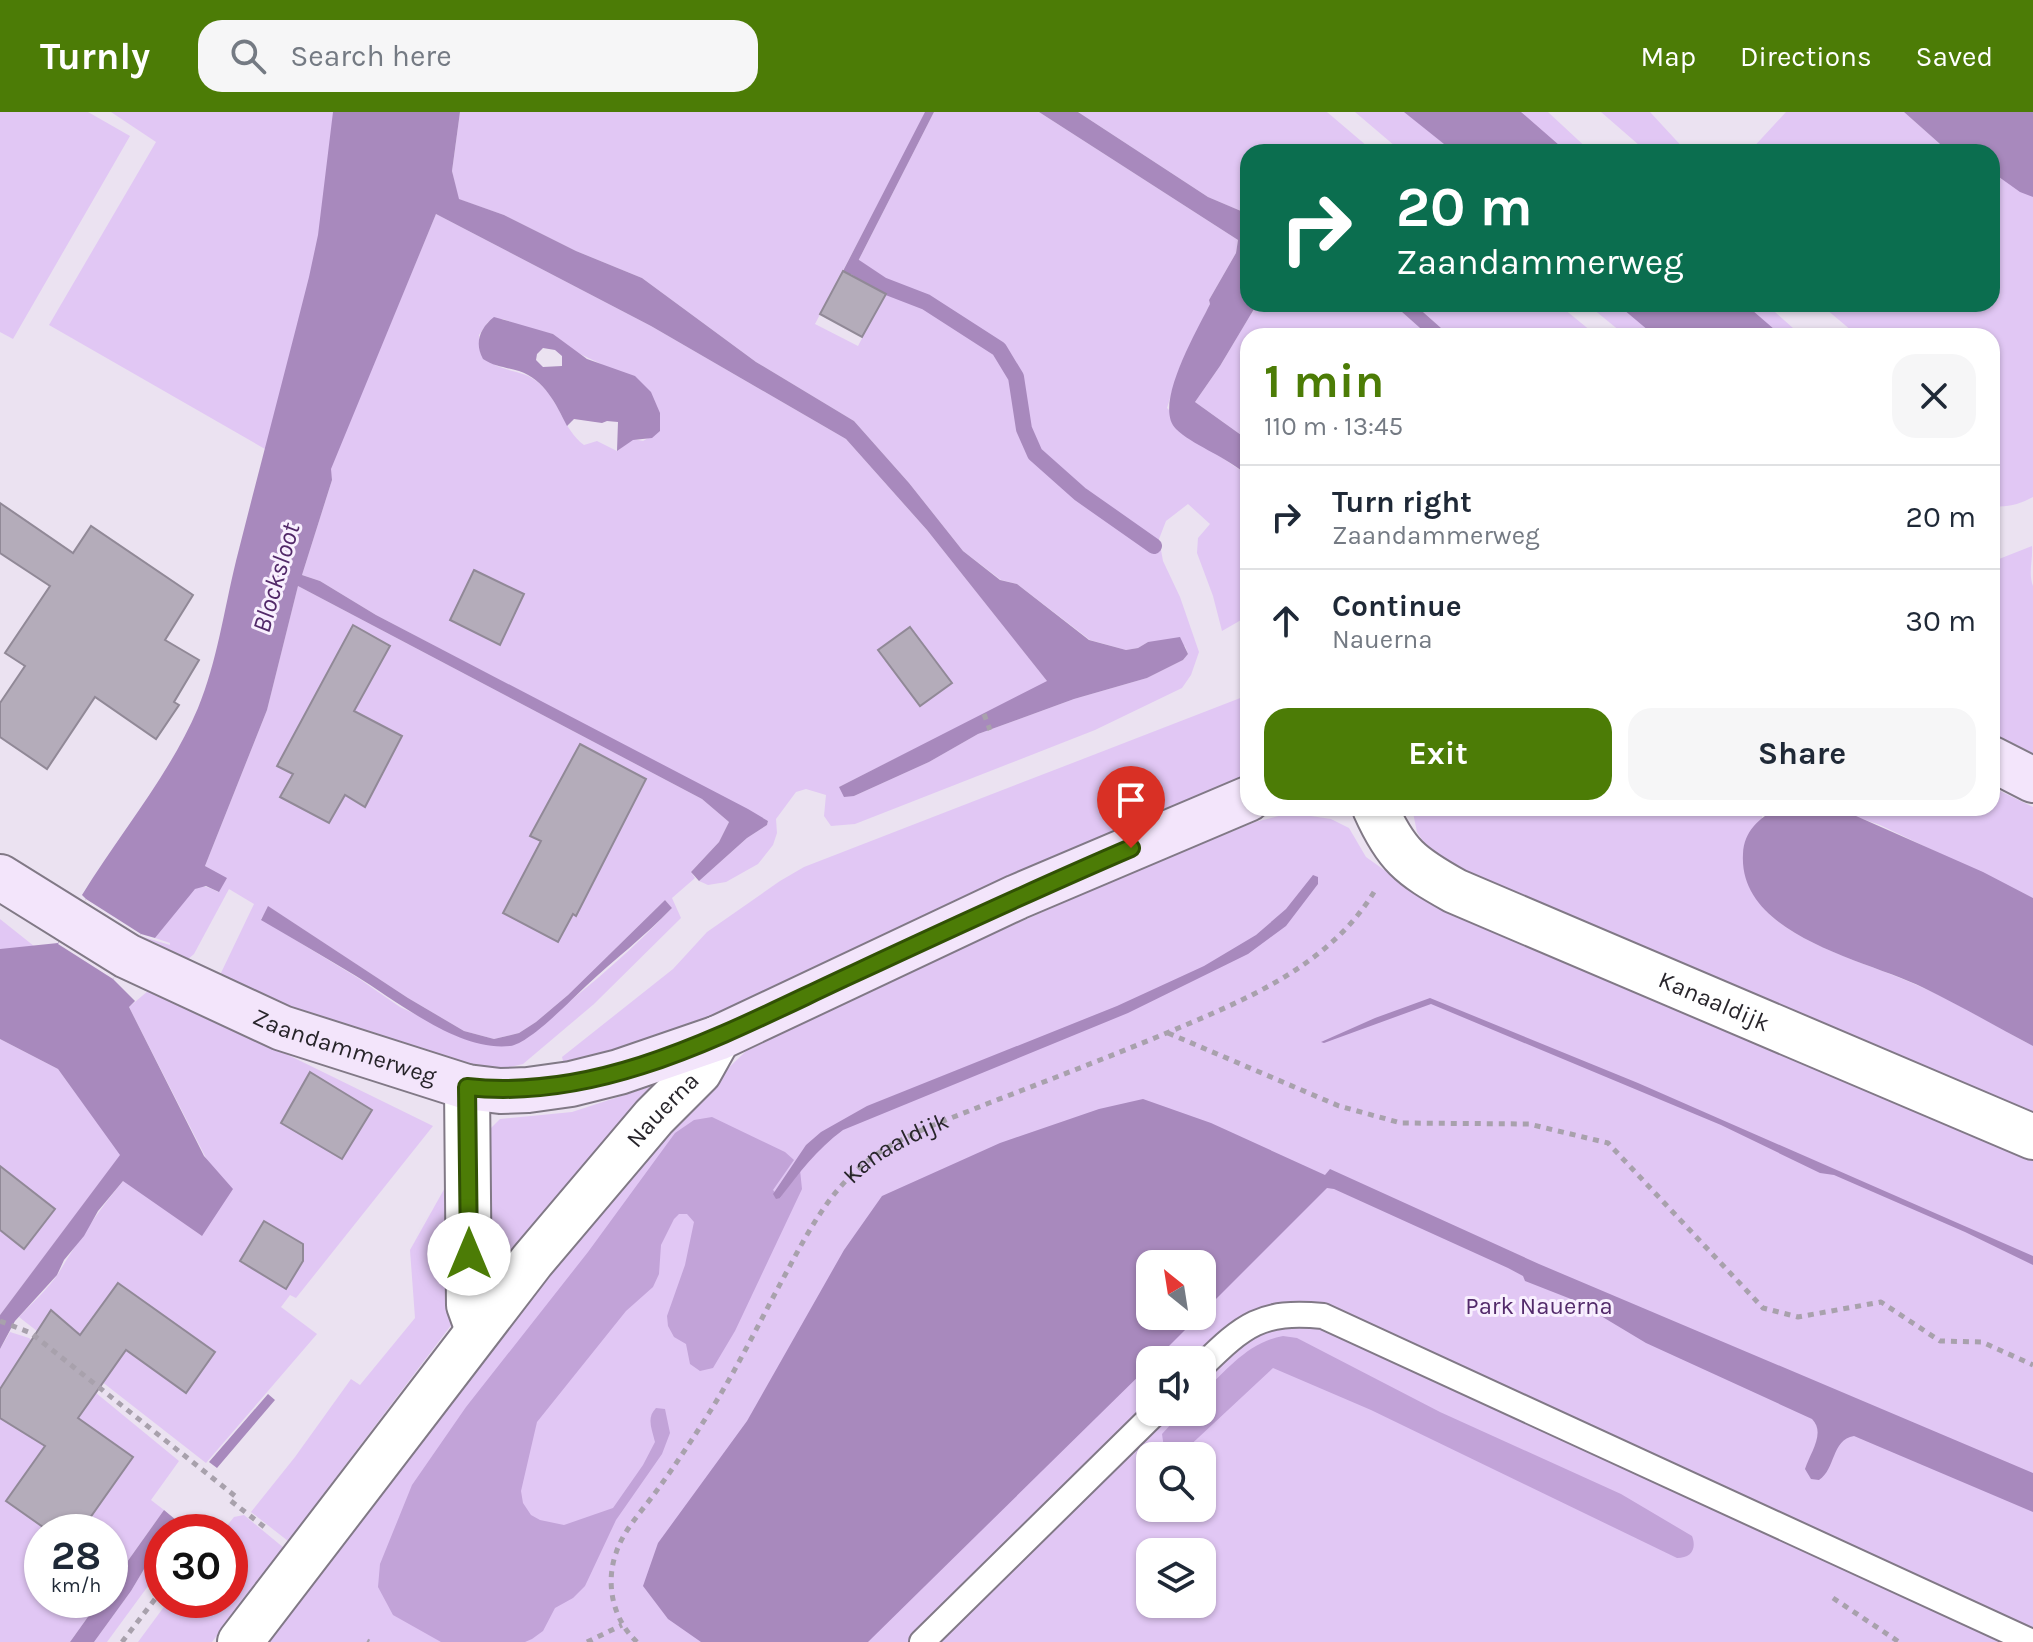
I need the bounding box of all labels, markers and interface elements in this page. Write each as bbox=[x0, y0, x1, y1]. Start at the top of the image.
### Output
search box bbox=[198, 20, 758, 92]
text: Turnly bbox=[40, 34, 150, 79]
icon: search bbox=[226, 34, 270, 78]
text: Search here bbox=[290, 38, 452, 74]
text: Map bbox=[1641, 40, 1696, 73]
text: Directions bbox=[1740, 40, 1872, 73]
text: Saved bbox=[1916, 40, 1993, 73]
text: 20 m bbox=[1396, 174, 1533, 239]
icon: right bbox=[1264, 176, 1368, 280]
text: Zaandammerweg bbox=[1396, 241, 1684, 283]
text: 1 min bbox=[1264, 353, 1384, 409]
button: close bbox=[1892, 354, 1976, 438]
text: 110 m · 13:45 bbox=[1264, 411, 1403, 442]
text: Turn right bbox=[1332, 484, 1472, 520]
icon: right bbox=[1264, 495, 1308, 539]
text: 20 m bbox=[1906, 499, 1976, 535]
water label: Blocksloot bbox=[246, 519, 307, 636]
text: Zaandammerweg bbox=[1332, 520, 1540, 551]
text: Continue bbox=[1332, 588, 1462, 624]
icon: ahead bbox=[1264, 599, 1308, 643]
text: 30 m bbox=[1905, 603, 1976, 639]
text: Nauerna bbox=[1332, 624, 1433, 655]
button: Exit bbox=[1264, 708, 1612, 800]
button: Share bbox=[1628, 708, 1976, 800]
pin bbox=[1097, 766, 1165, 848]
icon: arrive bbox=[1109, 778, 1153, 822]
street label: Kanaaldijk bbox=[1654, 965, 1774, 1037]
street label: Zaandammerweg bbox=[249, 1003, 440, 1091]
street label: Nauerna bbox=[621, 1066, 705, 1153]
street label: Kanaaldijk bbox=[837, 1106, 953, 1189]
position arrow bbox=[427, 1212, 511, 1296]
north arrow bbox=[1136, 1250, 1216, 1330]
map controls bbox=[1136, 1250, 1216, 1618]
park label: Park Nauerna bbox=[1465, 1292, 1613, 1320]
button: sound bbox=[1136, 1346, 1216, 1426]
button: search bbox=[1136, 1442, 1216, 1522]
speed limit sign: 30 bbox=[144, 1514, 248, 1618]
text: 28 bbox=[51, 1532, 101, 1579]
button: layers bbox=[1136, 1538, 1216, 1618]
text: km/h bbox=[51, 1574, 101, 1597]

